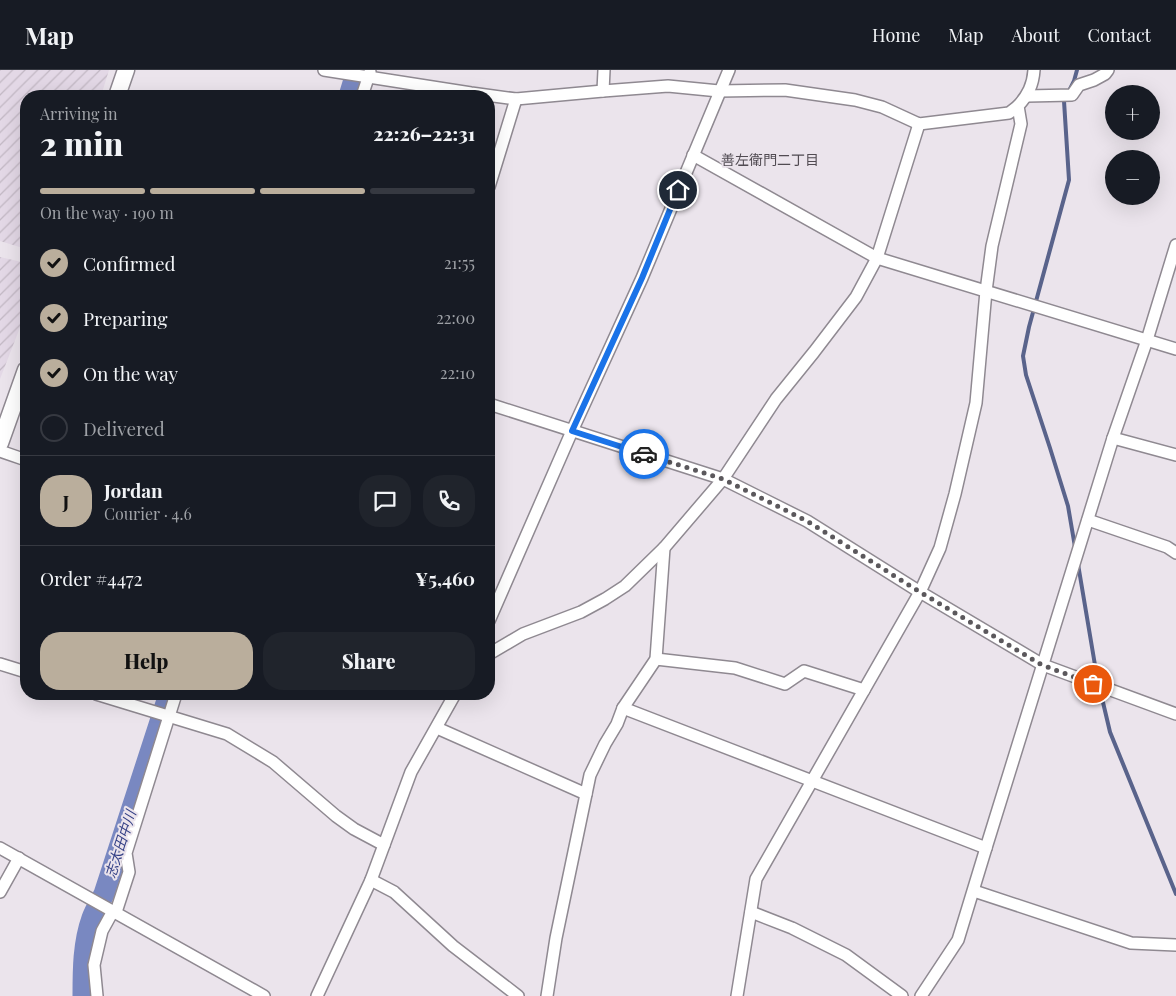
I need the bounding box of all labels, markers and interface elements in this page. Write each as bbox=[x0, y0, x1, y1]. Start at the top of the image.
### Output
text: Map bbox=[25, 19, 74, 51]
text: Home bbox=[872, 23, 920, 47]
text: Map bbox=[948, 23, 983, 47]
text: About bbox=[1011, 23, 1060, 47]
text: Contact bbox=[1088, 23, 1151, 47]
map controls bbox=[1105, 85, 1160, 205]
button: + bbox=[1105, 85, 1160, 140]
text: Arriving in bbox=[40, 103, 118, 124]
text: 22:26–22:31 bbox=[373, 120, 475, 146]
text: 2 min bbox=[40, 121, 123, 164]
district label: 善左衛門二丁目 bbox=[721, 150, 819, 169]
button: − bbox=[1105, 150, 1160, 205]
pin bbox=[657, 169, 699, 211]
icon: home bbox=[664, 176, 692, 204]
text: On the way · 190 m bbox=[40, 202, 174, 223]
icon: check bbox=[40, 249, 68, 277]
text: Confirmed bbox=[83, 250, 176, 276]
text: 21:55 bbox=[444, 252, 475, 273]
icon: check bbox=[40, 304, 68, 332]
text: Preparing bbox=[83, 305, 168, 331]
text: 22:00 bbox=[436, 307, 475, 328]
icon: check bbox=[40, 359, 68, 387]
text: On the way bbox=[83, 360, 178, 386]
text: 22:10 bbox=[440, 362, 475, 383]
text: Delivered bbox=[83, 415, 165, 441]
courier bbox=[619, 429, 669, 479]
icon: car bbox=[630, 440, 658, 468]
button: chat bbox=[359, 475, 411, 527]
button: phone bbox=[423, 475, 475, 527]
text: Jordan bbox=[104, 477, 163, 503]
text: J bbox=[63, 488, 69, 514]
text: Courier · 4.6 bbox=[104, 503, 192, 524]
text: Order #4472 bbox=[40, 565, 143, 591]
text: ¥5,460 bbox=[415, 565, 475, 591]
button: Help bbox=[40, 632, 253, 690]
button: Share bbox=[263, 632, 475, 690]
pin bbox=[1072, 663, 1114, 705]
icon: bag bbox=[1079, 670, 1107, 698]
water label: 志太田中川 bbox=[100, 806, 140, 880]

